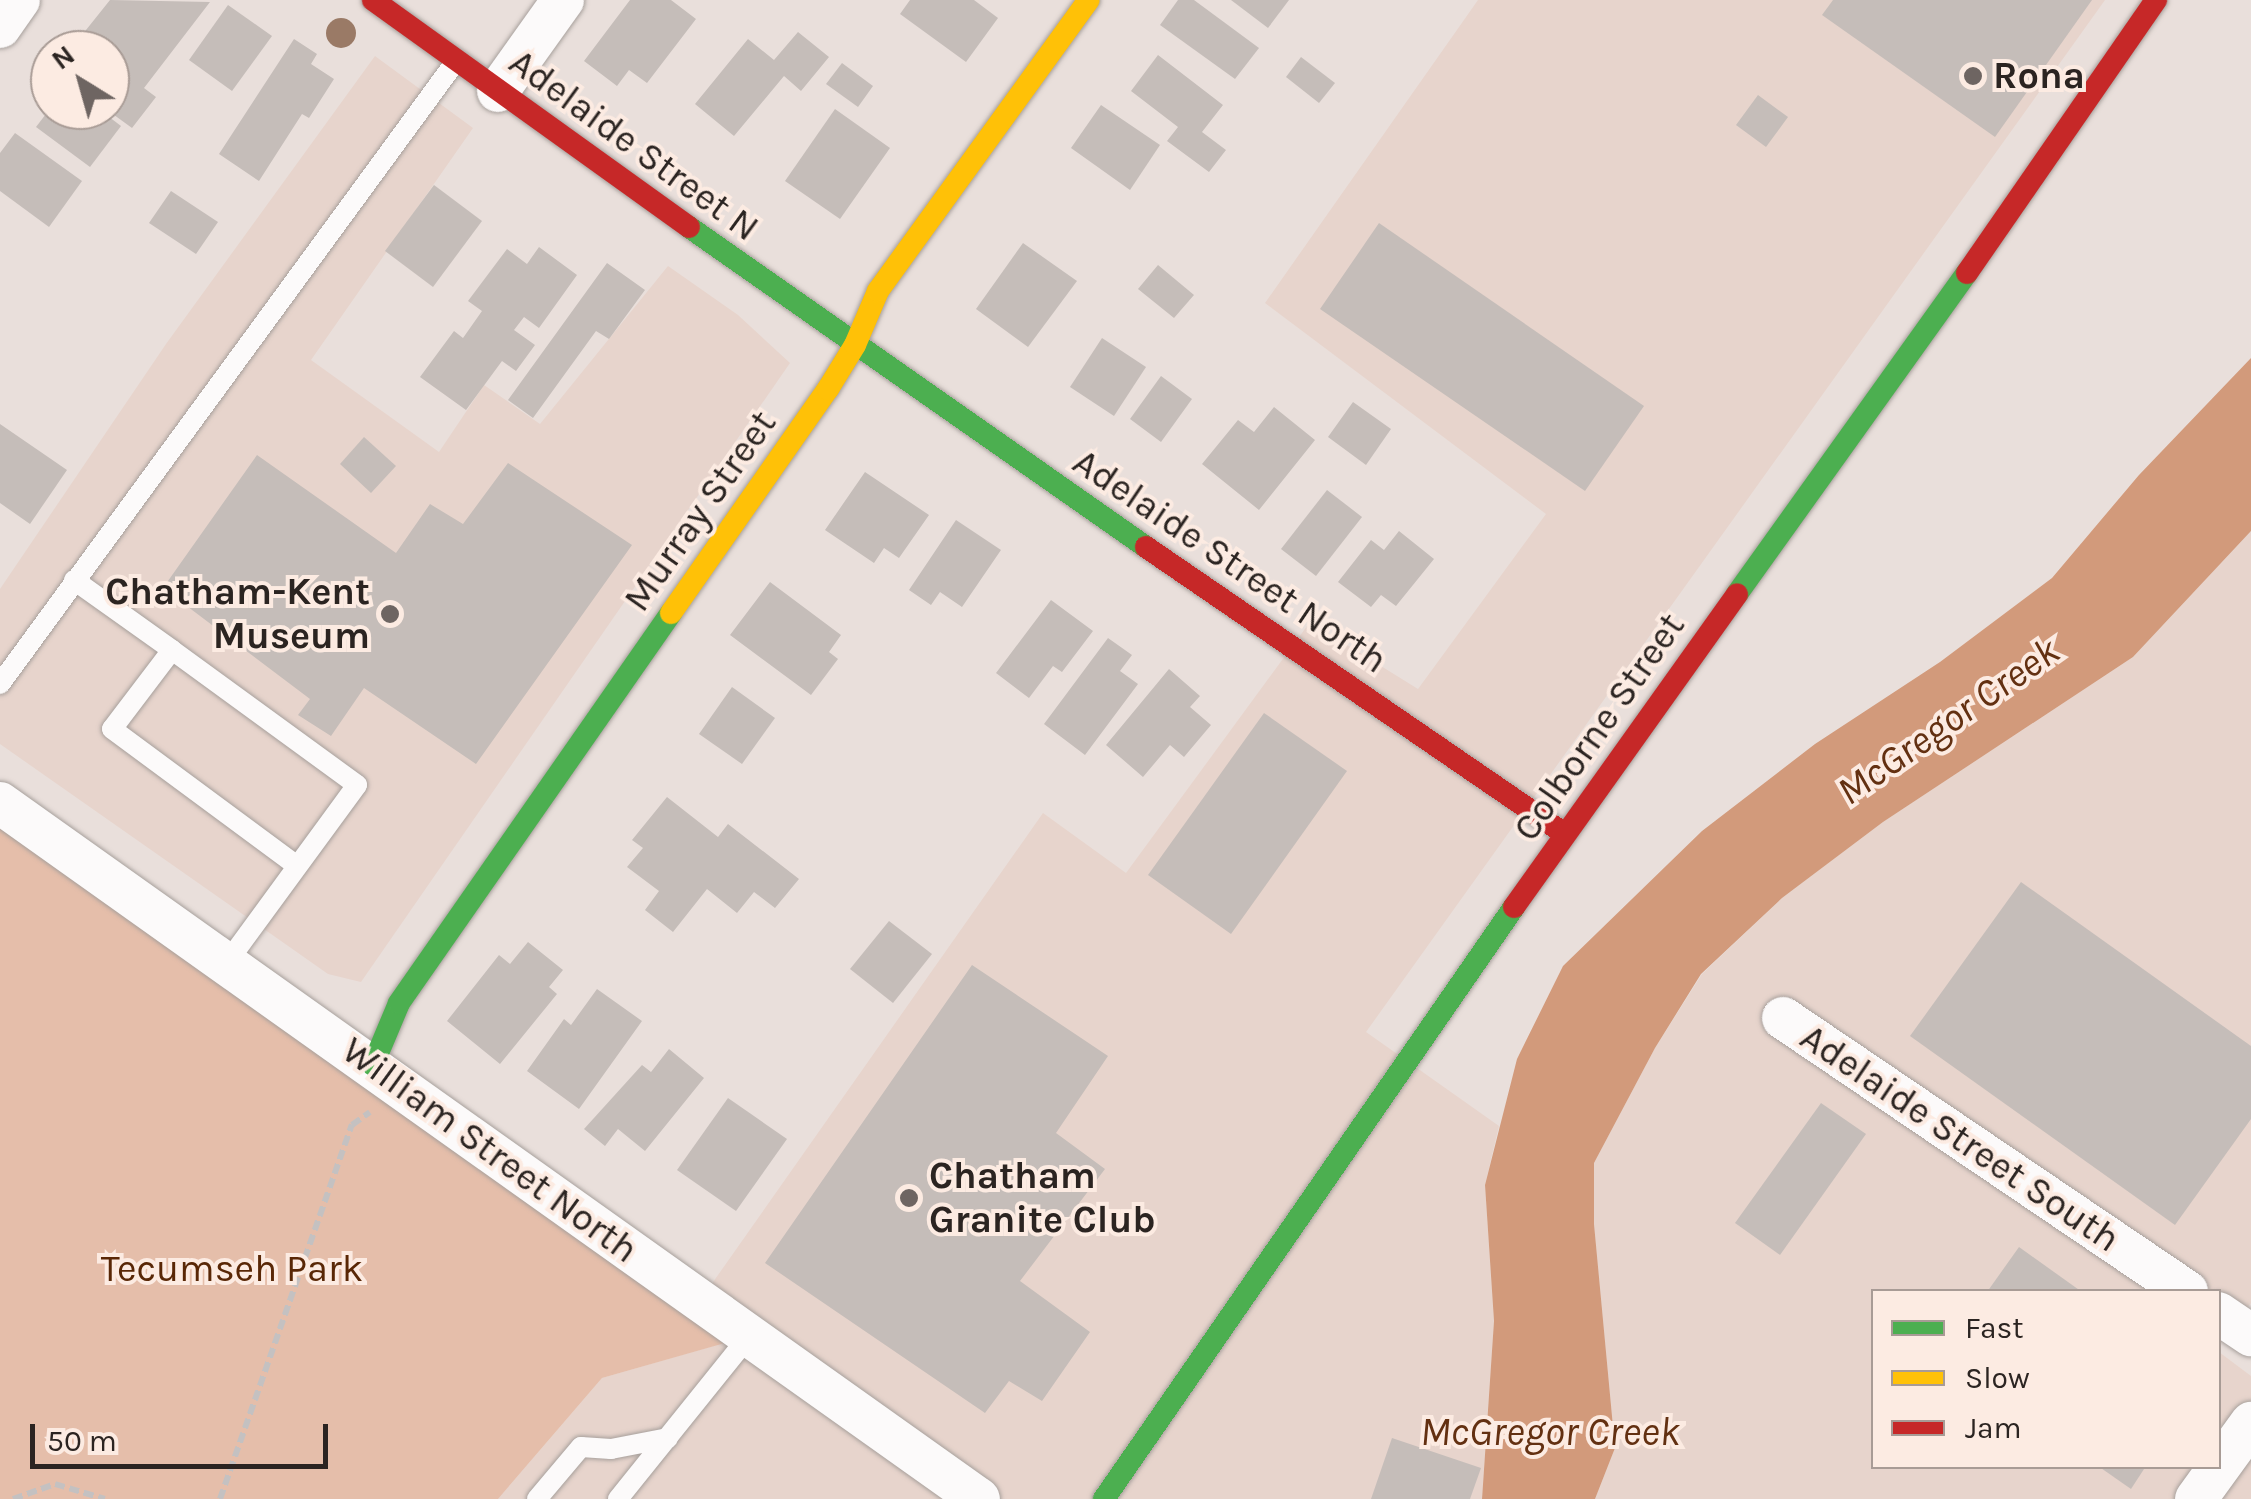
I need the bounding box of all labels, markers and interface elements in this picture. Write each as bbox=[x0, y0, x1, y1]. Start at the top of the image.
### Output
north arrow bbox=[30, 30, 130, 130]
text: N bbox=[45, 38, 81, 76]
street label: Adelaide Street N bbox=[500, 39, 768, 251]
place label: Rona bbox=[1993, 53, 2085, 99]
marker: Rona bbox=[1962, 65, 1984, 87]
street label: Murray Street bbox=[614, 402, 786, 620]
street label: Adelaide Street North bbox=[1064, 439, 1396, 683]
place label: Chatham-Kent Museum bbox=[105, 569, 370, 658]
marker: Chatham-Kent Museum bbox=[379, 603, 401, 625]
street label: Colborne Street bbox=[1504, 604, 1694, 850]
water label: McGregor Creek bbox=[1828, 627, 2068, 815]
street label: Adelaide Street South bbox=[1792, 1014, 2128, 1262]
street label: William Street North bbox=[333, 1027, 647, 1273]
place label: Chatham Granite Club bbox=[929, 1153, 1156, 1242]
marker: Chatham Granite Club bbox=[898, 1187, 920, 1209]
park label: Tecumseh Park bbox=[101, 1246, 363, 1292]
legend bbox=[1871, 1289, 2221, 1469]
text: Fast bbox=[1965, 1310, 2024, 1346]
text: Slow bbox=[1965, 1360, 2030, 1396]
scale bar bbox=[35, 1404, 332, 1466]
water label: McGregor Creek bbox=[1420, 1408, 1680, 1456]
text: Jam bbox=[1965, 1410, 2022, 1446]
text: 50 m bbox=[47, 1423, 117, 1459]

